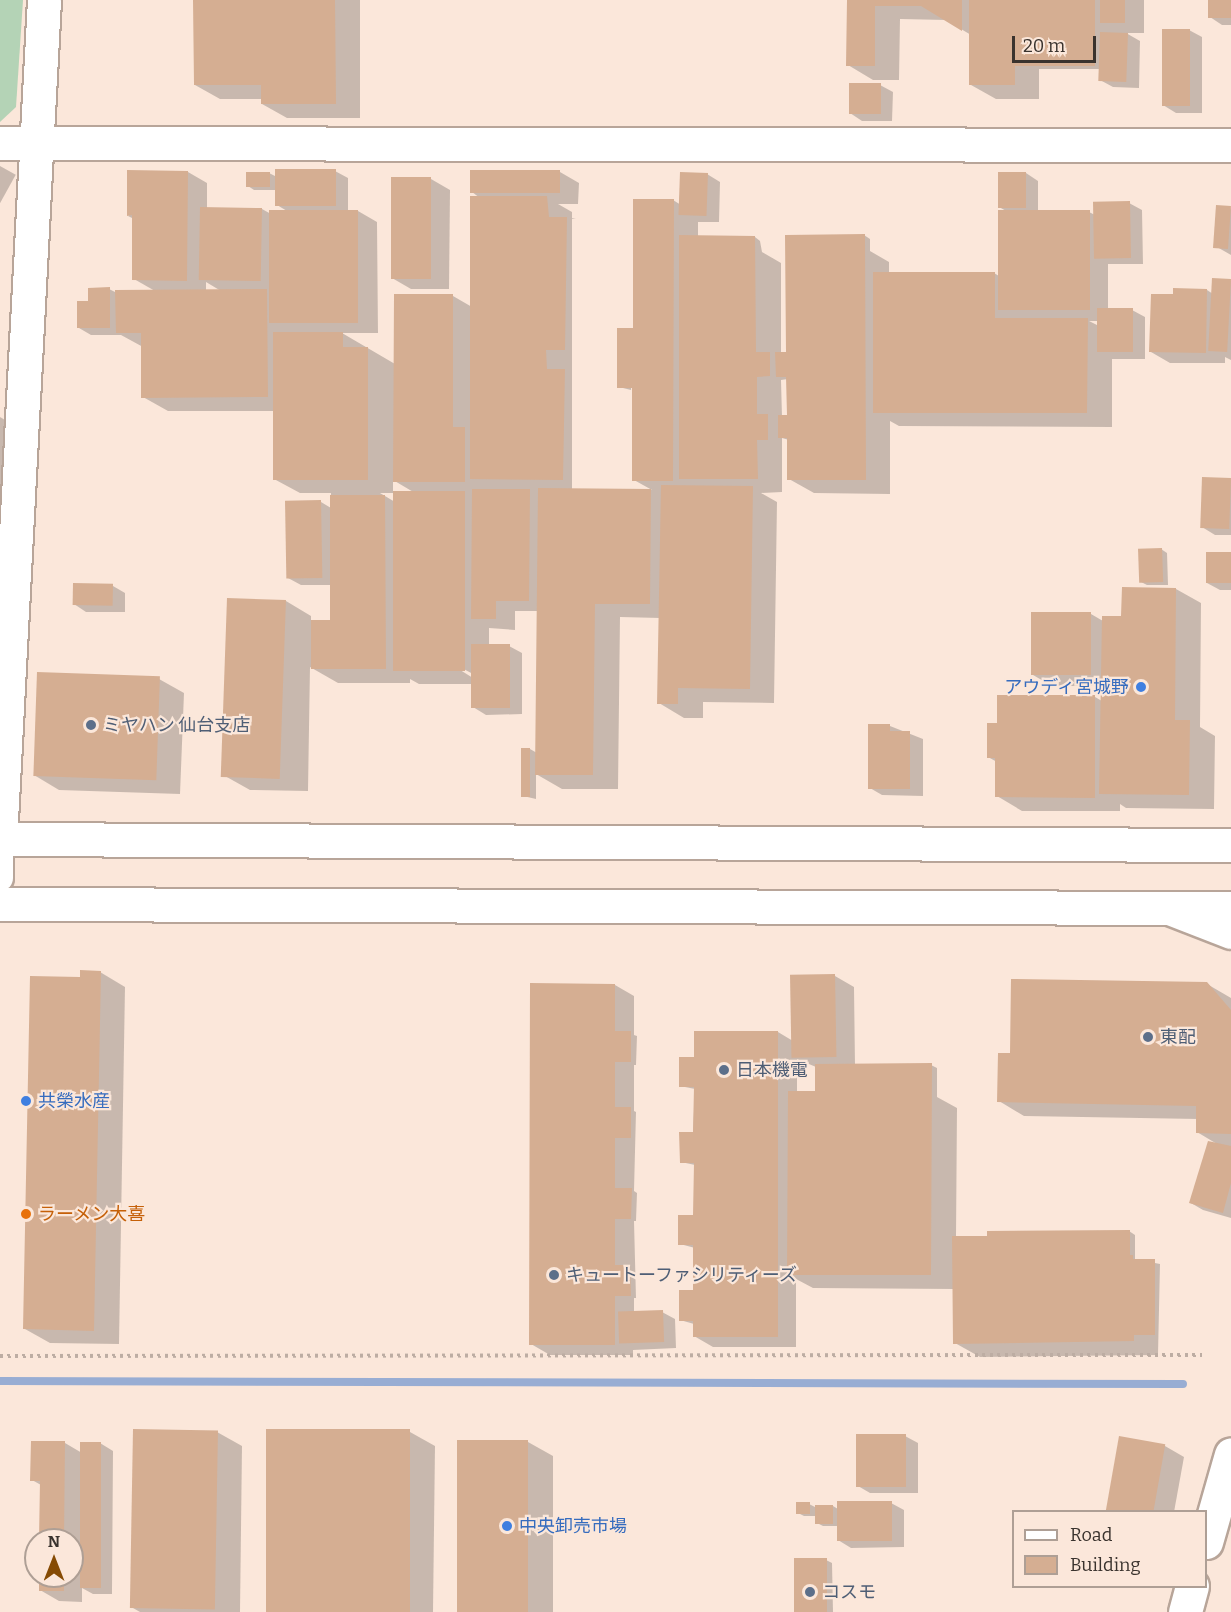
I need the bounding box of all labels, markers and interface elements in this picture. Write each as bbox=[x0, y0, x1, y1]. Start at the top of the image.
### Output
scale bar bbox=[1015, 24, 1099, 62]
text: 20 m bbox=[1023, 35, 1065, 57]
place label: アウディ宮城野 bbox=[1003, 676, 1129, 698]
marker: アウディ宮城野 bbox=[1134, 680, 1148, 694]
place label: ミヤハン 仙台支店 bbox=[103, 714, 251, 736]
marker: ミヤハン 仙台支店 bbox=[84, 718, 98, 732]
place label: 東配 bbox=[1160, 1026, 1196, 1048]
marker: 東配 bbox=[1141, 1030, 1155, 1044]
place label: 日本機電 bbox=[736, 1059, 808, 1081]
marker: 日本機電 bbox=[717, 1063, 731, 1077]
place label: 共榮水産 bbox=[38, 1090, 110, 1112]
marker: 共榮水産 bbox=[19, 1094, 33, 1108]
place label: ラーメン大喜 bbox=[38, 1203, 146, 1225]
marker: ラーメン大喜 bbox=[19, 1207, 33, 1221]
place label: キュートーファシリティーズ bbox=[566, 1264, 800, 1286]
marker: キュートーファシリティーズ bbox=[547, 1268, 561, 1282]
legend bbox=[1012, 1510, 1207, 1588]
place label: 中央卸売市場 bbox=[519, 1515, 627, 1537]
marker: 中央卸売市場 bbox=[500, 1519, 514, 1533]
text: Road bbox=[1070, 1524, 1112, 1546]
north arrow bbox=[24, 1528, 84, 1588]
text: N bbox=[48, 1532, 60, 1551]
text: Building bbox=[1070, 1554, 1141, 1576]
place label: コスモ bbox=[822, 1581, 876, 1603]
marker: コスモ bbox=[803, 1585, 817, 1599]

